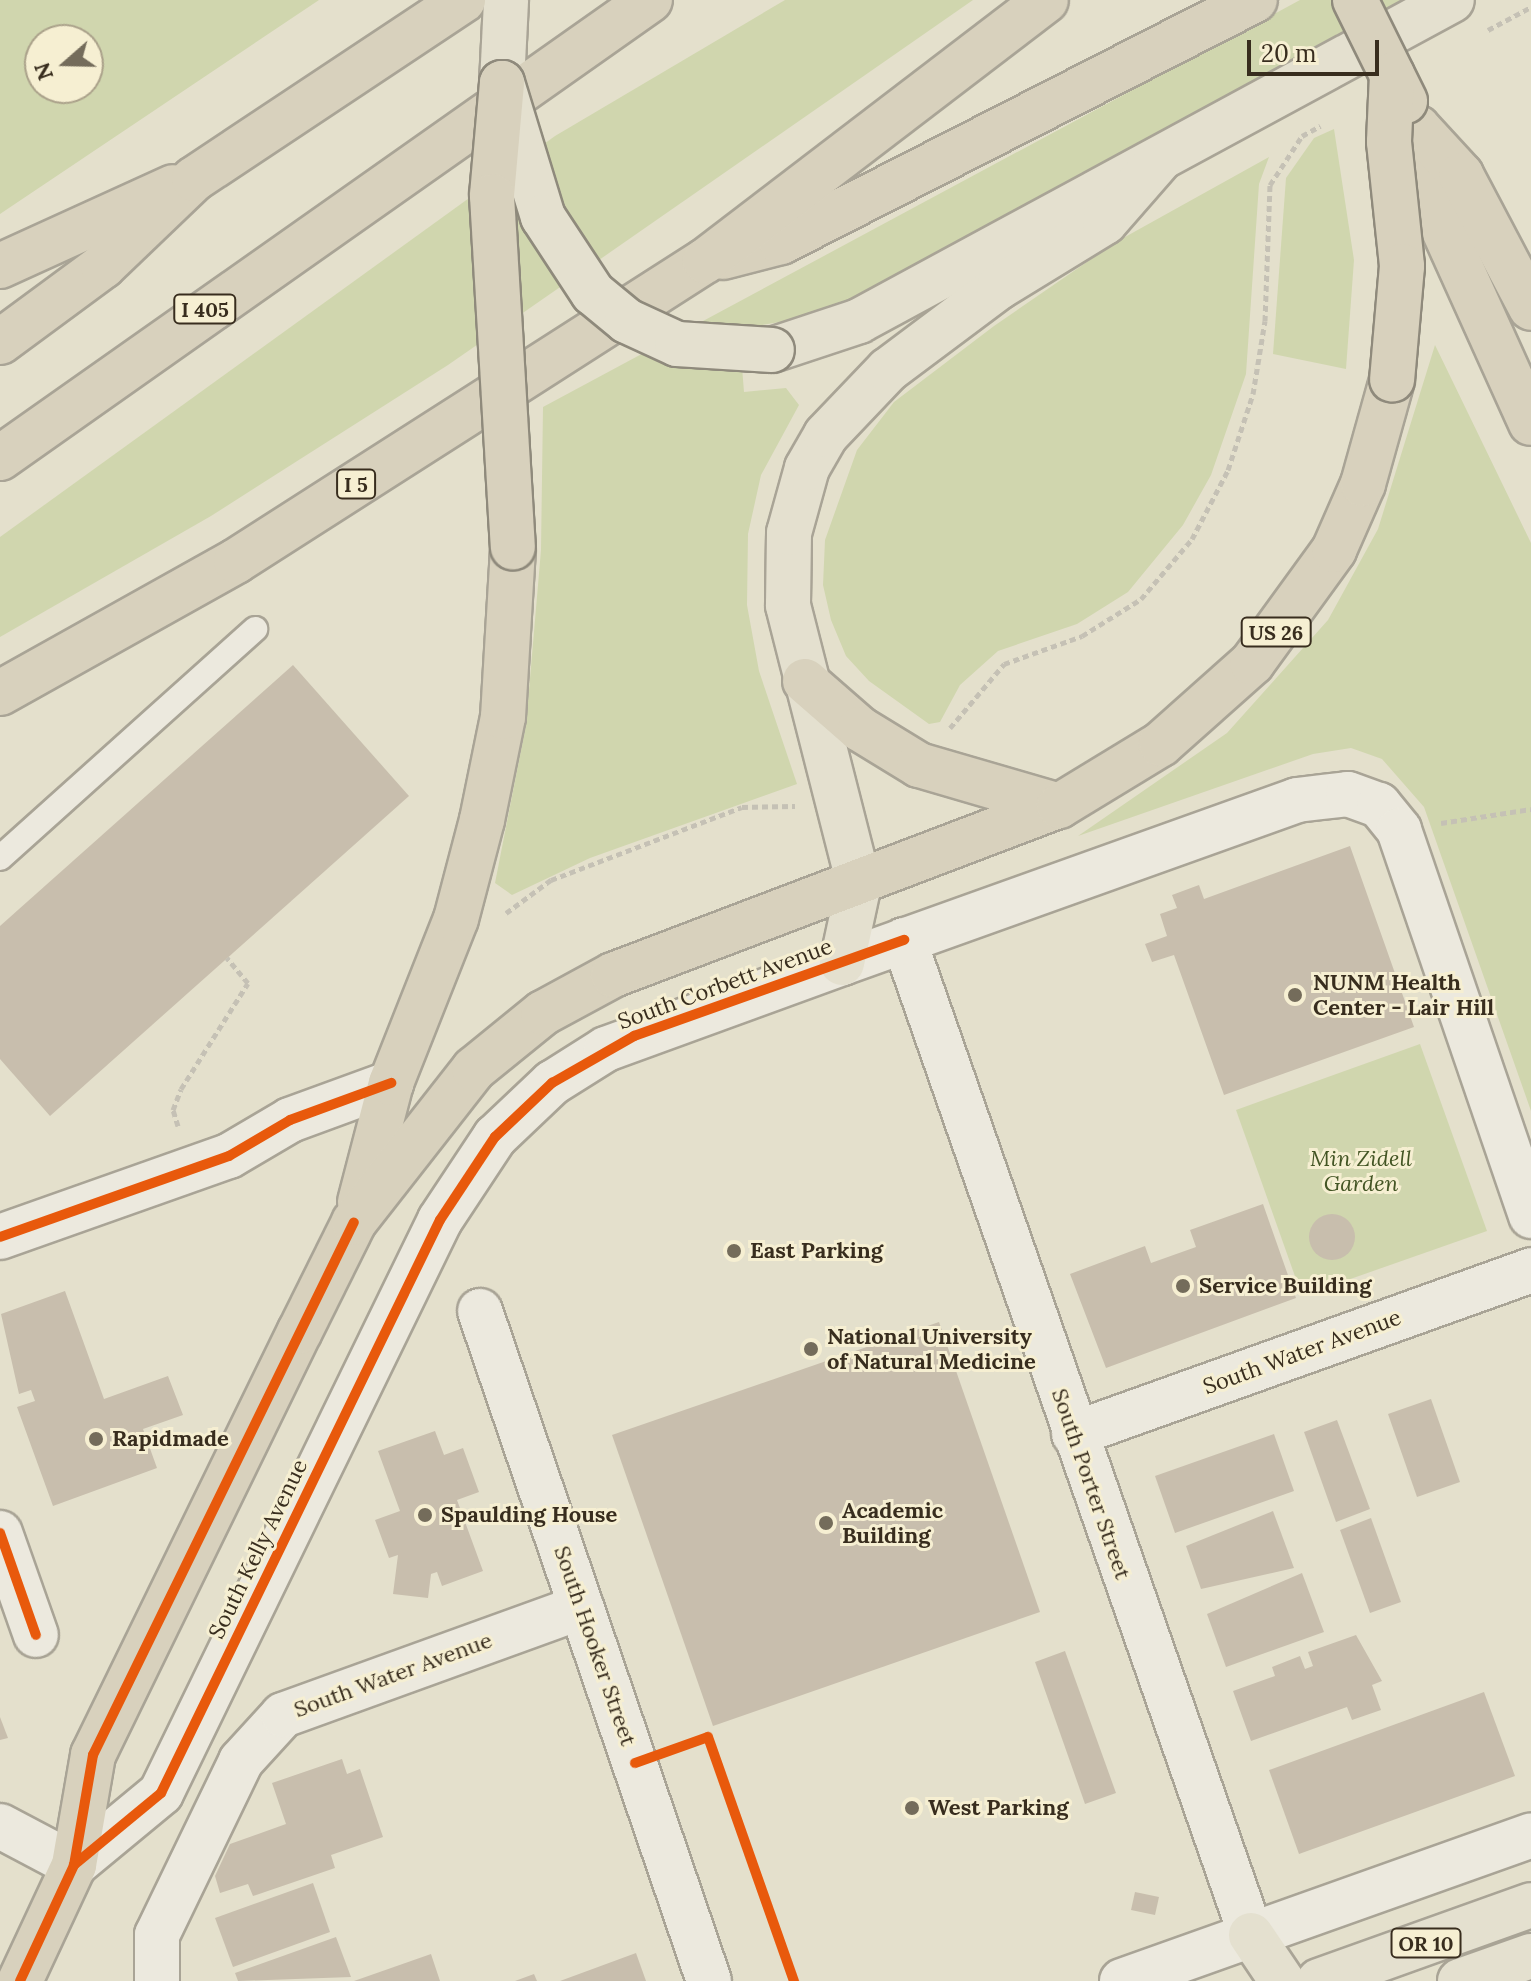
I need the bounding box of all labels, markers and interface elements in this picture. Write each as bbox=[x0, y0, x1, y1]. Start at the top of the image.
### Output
north arrow bbox=[24, 24, 104, 104]
scale bar bbox=[1251, 24, 1383, 74]
text: 20 m bbox=[1261, 38, 1317, 69]
text: N bbox=[27, 59, 59, 84]
road number: I 405 bbox=[173, 293, 237, 325]
road number: I 5 bbox=[336, 468, 376, 500]
road number: US 26 bbox=[1240, 616, 1312, 648]
street label: South Corbett Avenue bbox=[614, 933, 836, 1035]
place label: NUNM Health Center - Lair Hill bbox=[1313, 969, 1494, 1020]
marker: NUNM Health Center - Lair Hill bbox=[1284, 984, 1306, 1006]
park label: Min Zidell Garden bbox=[1310, 1145, 1412, 1196]
place label: East Parking bbox=[750, 1238, 883, 1264]
marker: East Parking bbox=[725, 1242, 743, 1260]
place label: Service Building bbox=[1199, 1273, 1371, 1299]
marker: Service Building bbox=[1174, 1277, 1192, 1295]
street label: South Water Avenue bbox=[1199, 1304, 1405, 1400]
place label: National University of Natural Medicine bbox=[827, 1323, 1036, 1374]
marker: National University of Natural Medicine bbox=[802, 1340, 820, 1358]
street label: South Porter Street bbox=[1046, 1385, 1136, 1583]
place label: Rapidmade bbox=[112, 1426, 229, 1452]
marker: Rapidmade bbox=[87, 1430, 105, 1448]
street label: South Kelly Avenue bbox=[203, 1455, 313, 1643]
place label: Academic Building bbox=[842, 1497, 943, 1548]
place label: Spaulding House bbox=[441, 1502, 617, 1528]
marker: Spaulding House bbox=[416, 1506, 434, 1524]
marker: Academic Building bbox=[817, 1514, 835, 1532]
street label: South Hooker Street bbox=[548, 1543, 642, 1749]
street label: South Water Avenue bbox=[290, 1627, 496, 1723]
place label: West Parking bbox=[928, 1795, 1069, 1821]
marker: West Parking bbox=[903, 1799, 921, 1817]
road number: OR 10 bbox=[1390, 1927, 1462, 1959]

